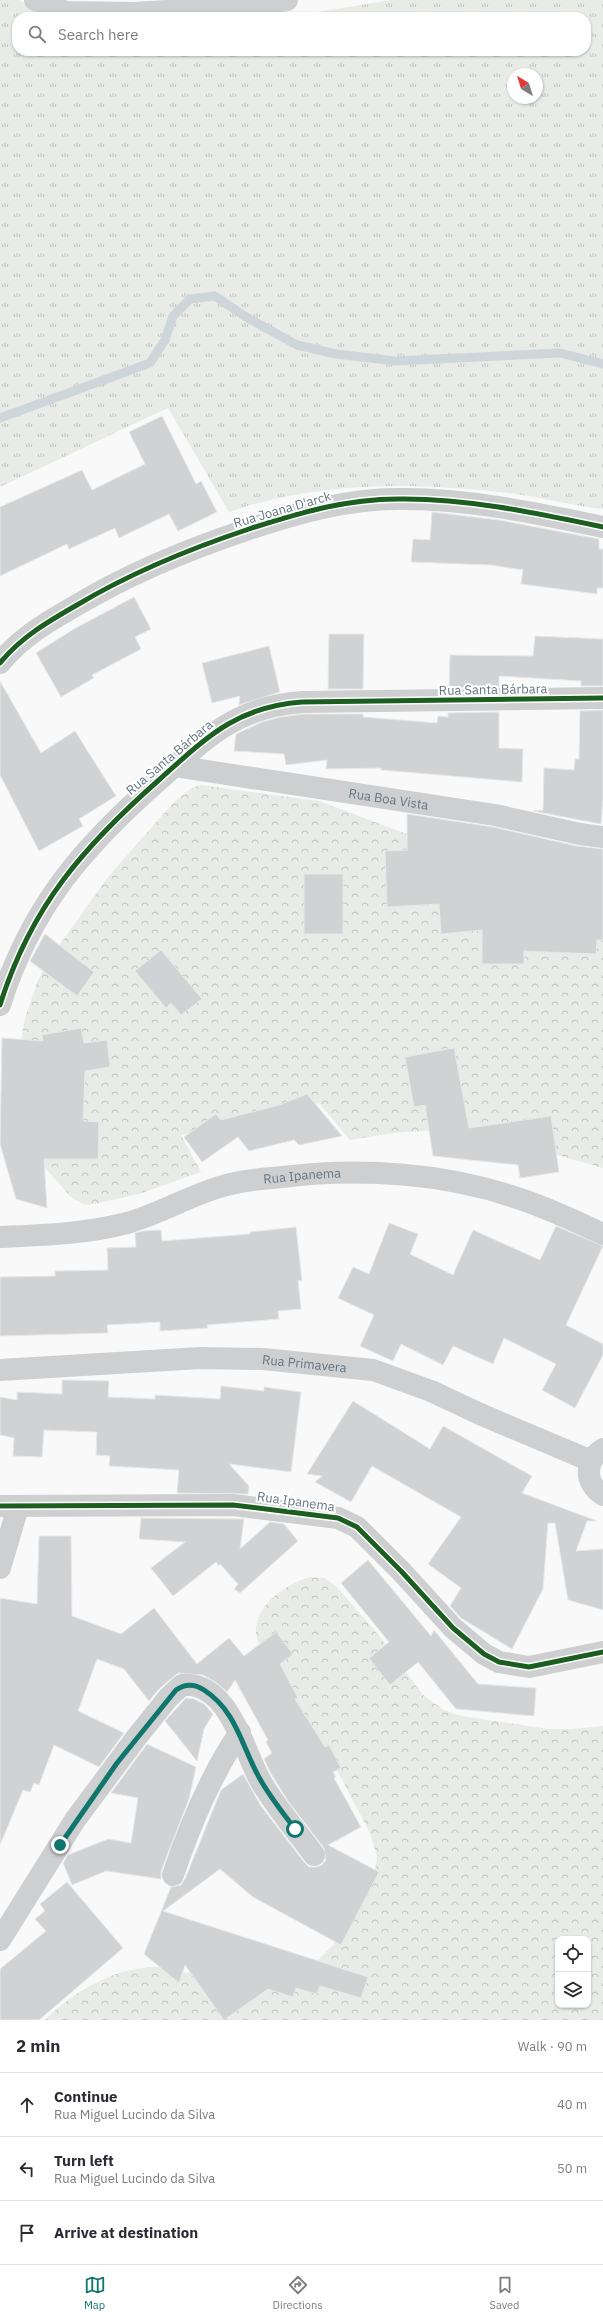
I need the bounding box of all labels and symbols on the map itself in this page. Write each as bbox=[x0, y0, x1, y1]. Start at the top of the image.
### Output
north arrow bbox=[507, 68, 543, 104]
street label: Rua Joana D'arck bbox=[231, 487, 333, 532]
street label: Rua Santa Bárbara bbox=[439, 680, 547, 699]
street label: Rua Santa Bárbara bbox=[122, 716, 216, 799]
street label: Rua Boa Vista bbox=[347, 785, 430, 814]
street label: Rua Ipanema bbox=[263, 1165, 341, 1188]
street label: Rua Primavera bbox=[261, 1351, 347, 1376]
street label: Rua Ipanema bbox=[256, 1488, 336, 1515]
route start bbox=[286, 1820, 304, 1838]
route end bbox=[51, 1836, 69, 1854]

